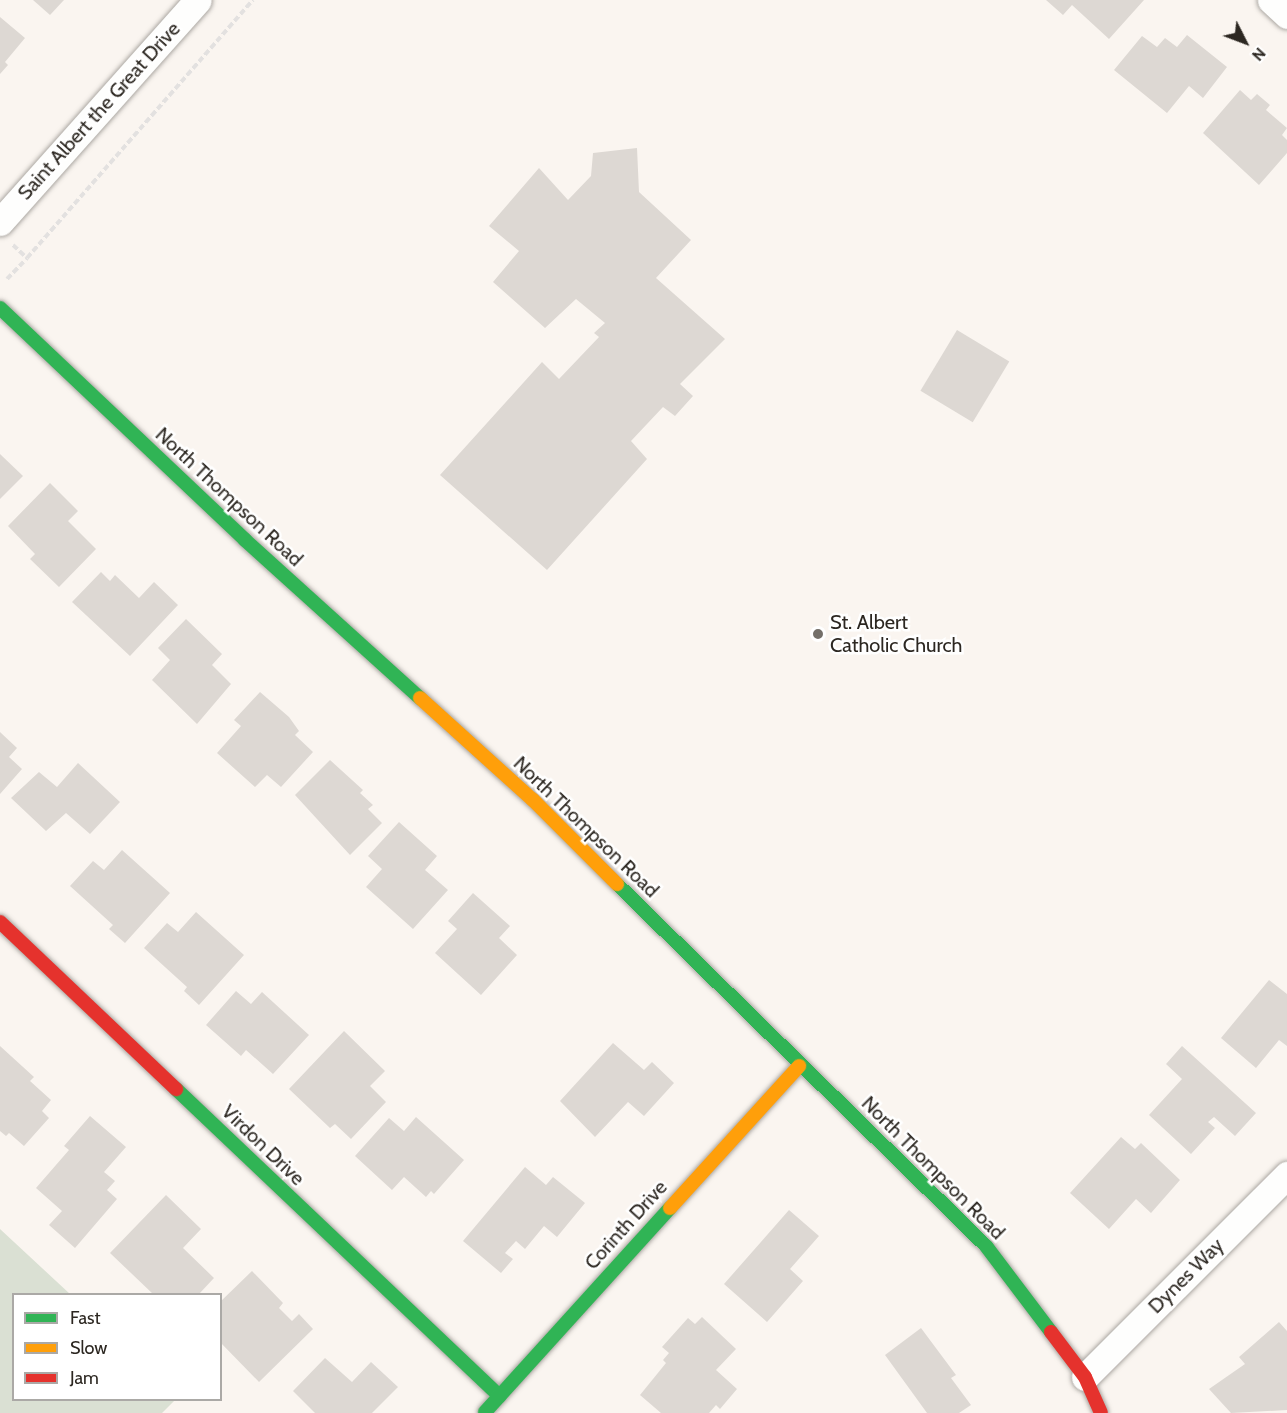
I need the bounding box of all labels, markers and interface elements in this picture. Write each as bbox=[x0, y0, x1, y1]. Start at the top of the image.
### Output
north arrow bbox=[1215, 12, 1275, 72]
street label: Saint Albert the Great Drive bbox=[13, 17, 185, 205]
text: N bbox=[1248, 44, 1270, 65]
street label: North Thompson Road bbox=[150, 423, 308, 571]
place label: St. Albert Catholic Church bbox=[830, 610, 962, 657]
marker: St. Albert Catholic Church bbox=[811, 627, 825, 641]
street label: North Thompson Road bbox=[508, 751, 664, 903]
street label: North Thompson Road bbox=[856, 1091, 1010, 1245]
street label: Virdon Drive bbox=[217, 1100, 309, 1190]
street label: Corinth Drive bbox=[580, 1176, 672, 1274]
street label: Dynes Way bbox=[1143, 1233, 1229, 1319]
legend bbox=[12, 1293, 222, 1401]
text: Fast bbox=[70, 1307, 101, 1329]
text: Slow bbox=[70, 1337, 107, 1359]
text: Jam bbox=[70, 1367, 99, 1389]

